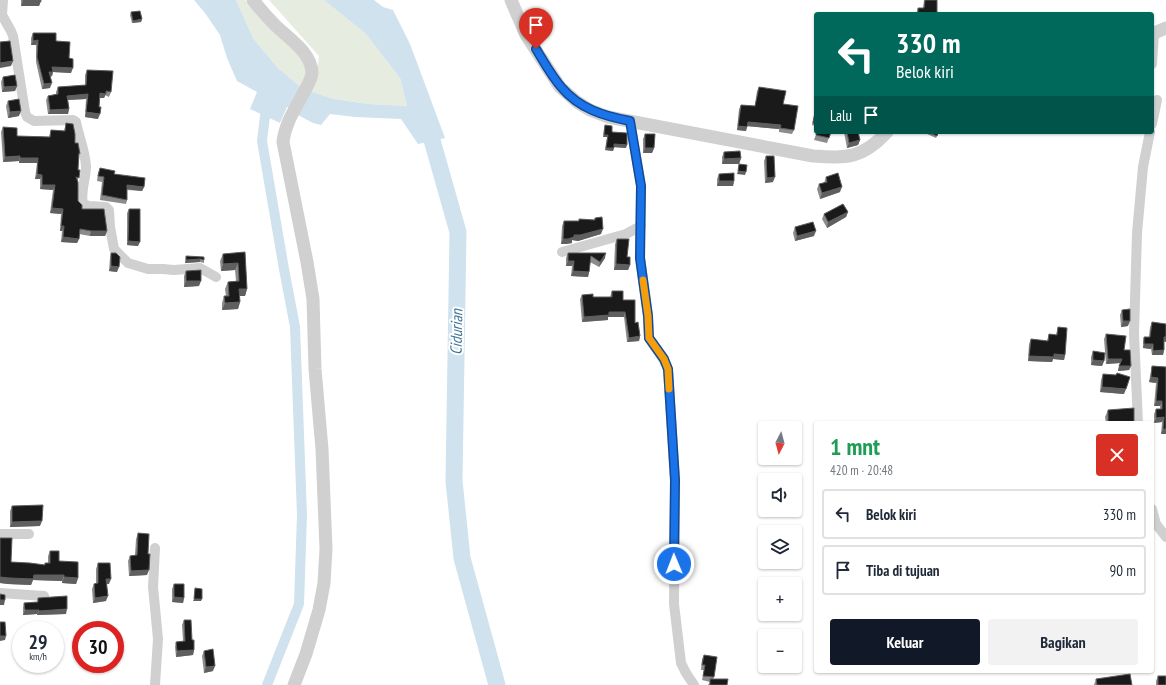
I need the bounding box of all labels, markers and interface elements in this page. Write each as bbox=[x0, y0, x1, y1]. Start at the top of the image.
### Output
pin bbox=[519, 8, 553, 49]
icon: arrive bbox=[525, 14, 547, 36]
text: 330 m bbox=[896, 24, 960, 61]
icon: left bbox=[830, 28, 882, 80]
text: Belok kiri bbox=[896, 60, 954, 83]
icon: arrive bbox=[860, 104, 882, 126]
text: Lalu bbox=[830, 106, 852, 125]
water label: Cidurian bbox=[446, 308, 466, 355]
north arrow bbox=[758, 421, 802, 465]
map controls bbox=[758, 421, 802, 673]
text: 1 mnt bbox=[830, 431, 880, 462]
button: close bbox=[1096, 434, 1138, 476]
text: 420 m · 20:48 bbox=[830, 462, 893, 479]
button: sound bbox=[758, 473, 802, 517]
icon: left bbox=[832, 503, 854, 525]
text: Belok kiri bbox=[866, 505, 916, 524]
text: 330 m bbox=[1103, 505, 1136, 524]
button: layers bbox=[758, 525, 802, 569]
position arrow bbox=[653, 543, 695, 585]
icon: arrive bbox=[832, 559, 854, 581]
text: Tiba di tujuan bbox=[866, 561, 940, 580]
text: 90 m bbox=[1110, 561, 1136, 580]
button: + bbox=[758, 577, 802, 621]
button: Keluar bbox=[830, 619, 980, 665]
button: Bagikan bbox=[988, 619, 1138, 665]
speed limit sign: 30 bbox=[72, 621, 124, 673]
text: 29 bbox=[28, 629, 48, 655]
button: − bbox=[758, 629, 802, 673]
text: km/h bbox=[29, 650, 47, 663]

